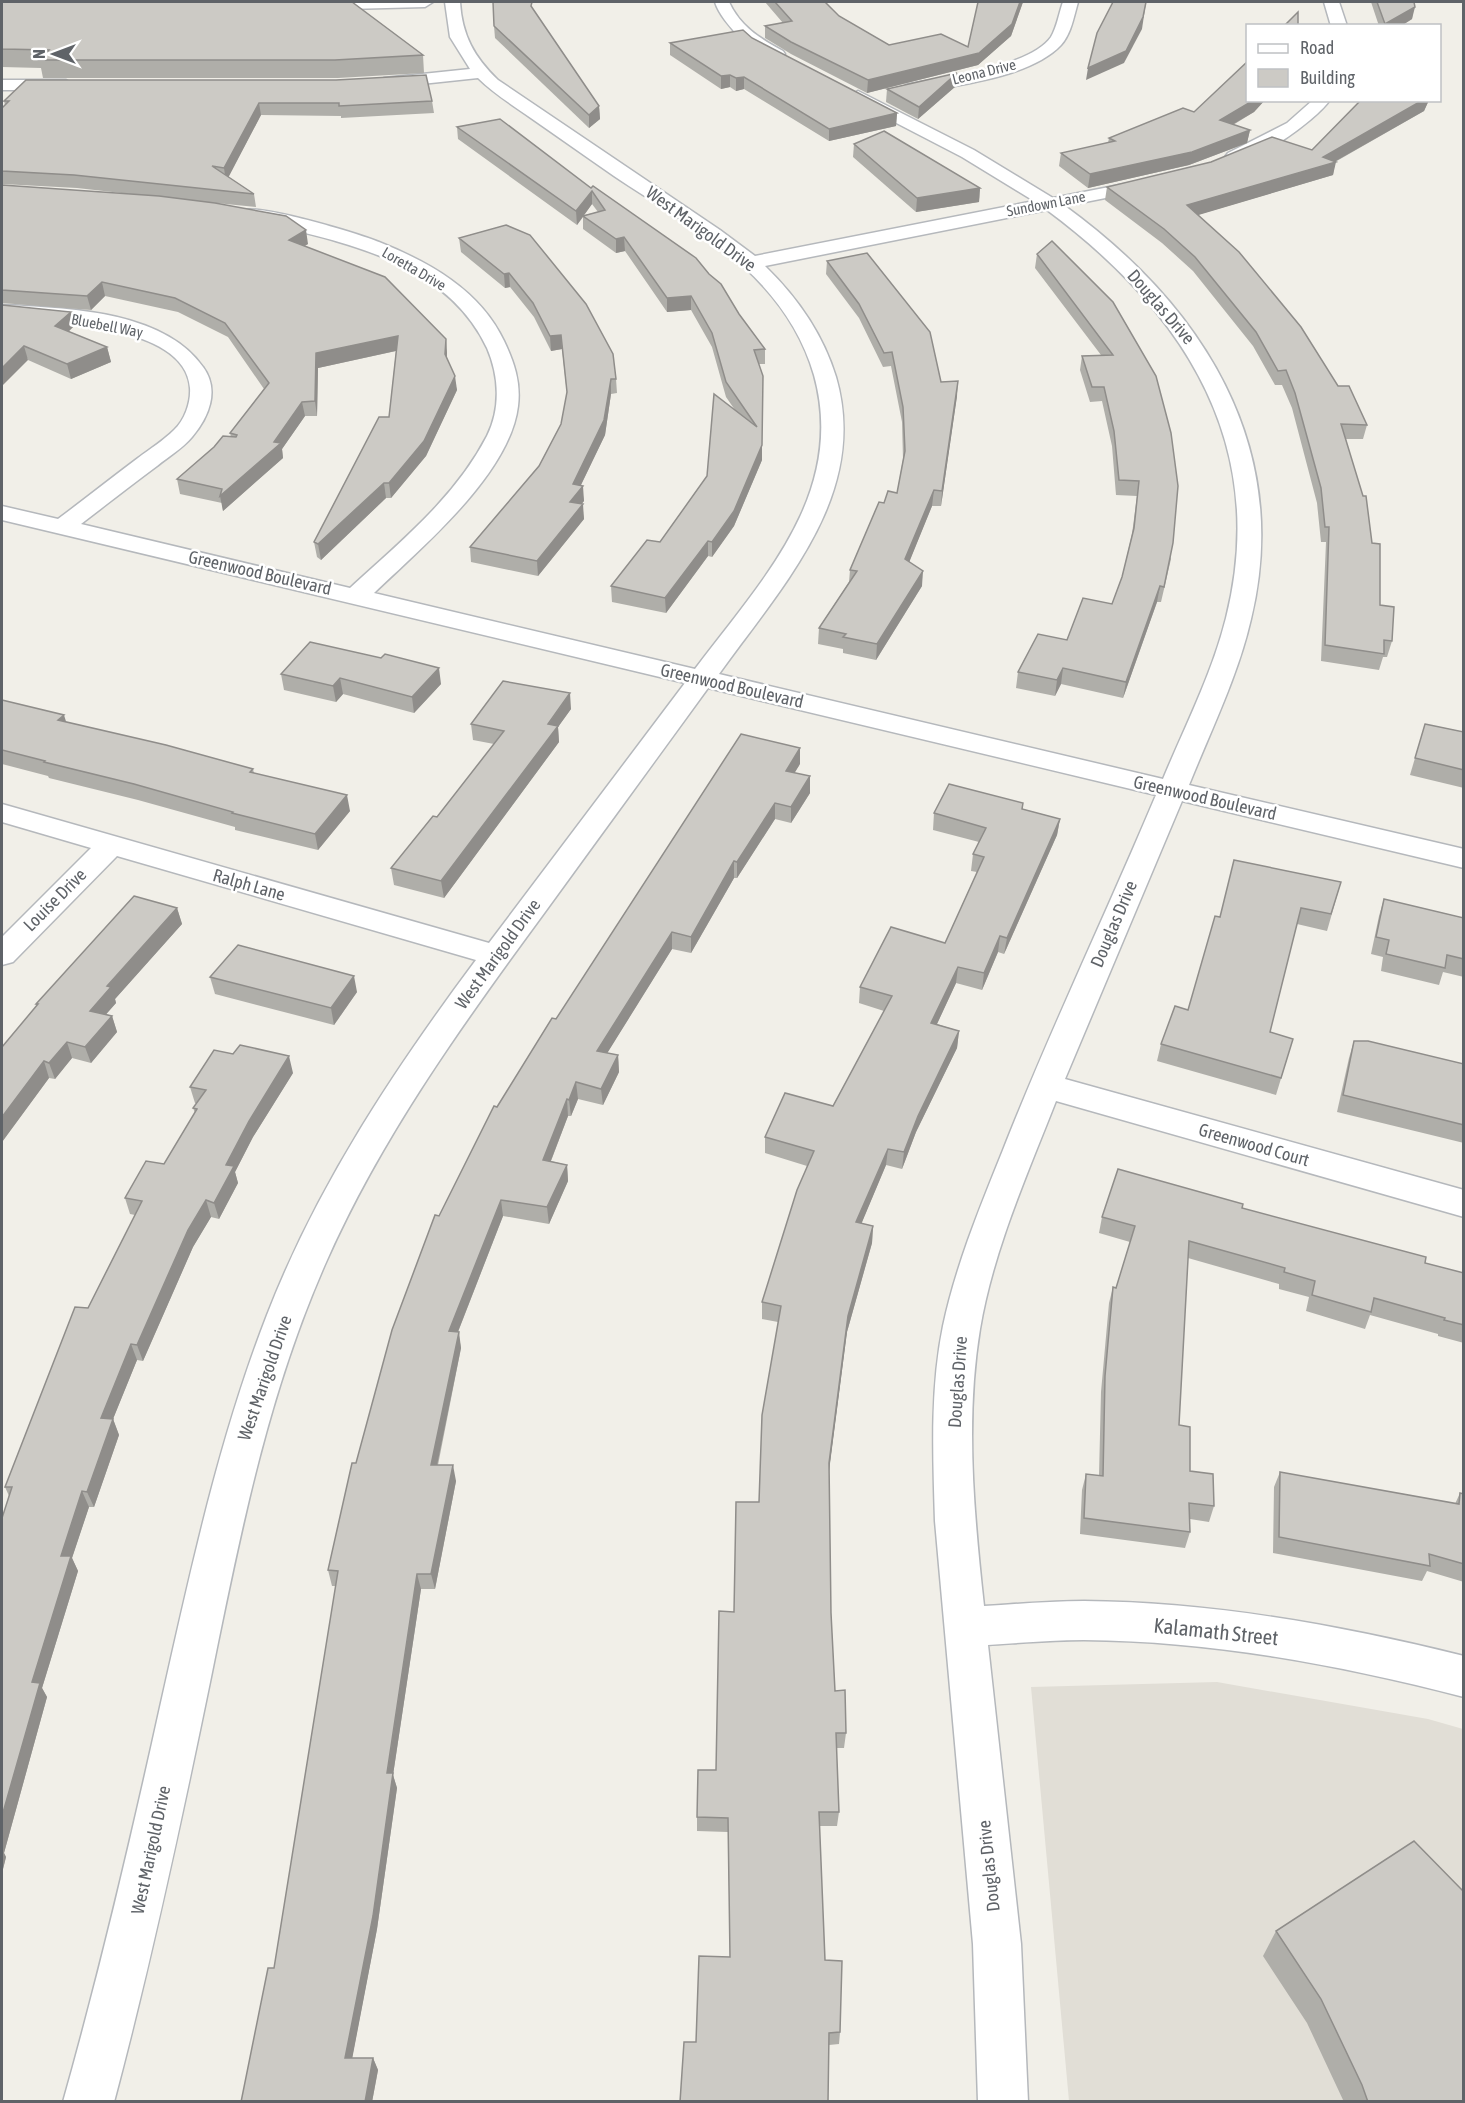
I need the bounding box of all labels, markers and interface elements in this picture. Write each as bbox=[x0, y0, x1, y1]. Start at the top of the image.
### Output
north arrow bbox=[24, 24, 84, 84]
legend bbox=[1246, 24, 1441, 102]
text: Road bbox=[1300, 37, 1334, 58]
text: N bbox=[30, 49, 48, 59]
street label: Leona Drive bbox=[950, 55, 1018, 88]
text: Building bbox=[1300, 67, 1355, 88]
street label: West Marigold Drive bbox=[642, 182, 760, 276]
street label: Sundown Lane bbox=[1005, 187, 1087, 219]
street label: Loretta Drive bbox=[379, 243, 449, 294]
street label: Douglas Drive bbox=[1123, 265, 1199, 348]
street label: Bluebell Way bbox=[70, 310, 144, 341]
street label: Greenwood Boulevard bbox=[187, 546, 334, 599]
street label: Greenwood Boulevard bbox=[659, 659, 806, 712]
street label: Greenwood Boulevard bbox=[1132, 771, 1279, 824]
street label: Louise Drive bbox=[19, 864, 90, 935]
street label: Ralph Lane bbox=[211, 864, 288, 905]
street label: Douglas Drive bbox=[1086, 877, 1141, 970]
street label: West Marigold Drive bbox=[451, 895, 545, 1013]
street label: Greenwood Court bbox=[1197, 1119, 1312, 1170]
street label: West Marigold Drive bbox=[233, 1313, 296, 1443]
street label: Douglas Drive bbox=[944, 1335, 971, 1429]
street label: Kalamath Street bbox=[1153, 1613, 1280, 1649]
street label: West Marigold Drive bbox=[127, 1784, 174, 1916]
street label: Douglas Drive bbox=[973, 1819, 1004, 1913]

